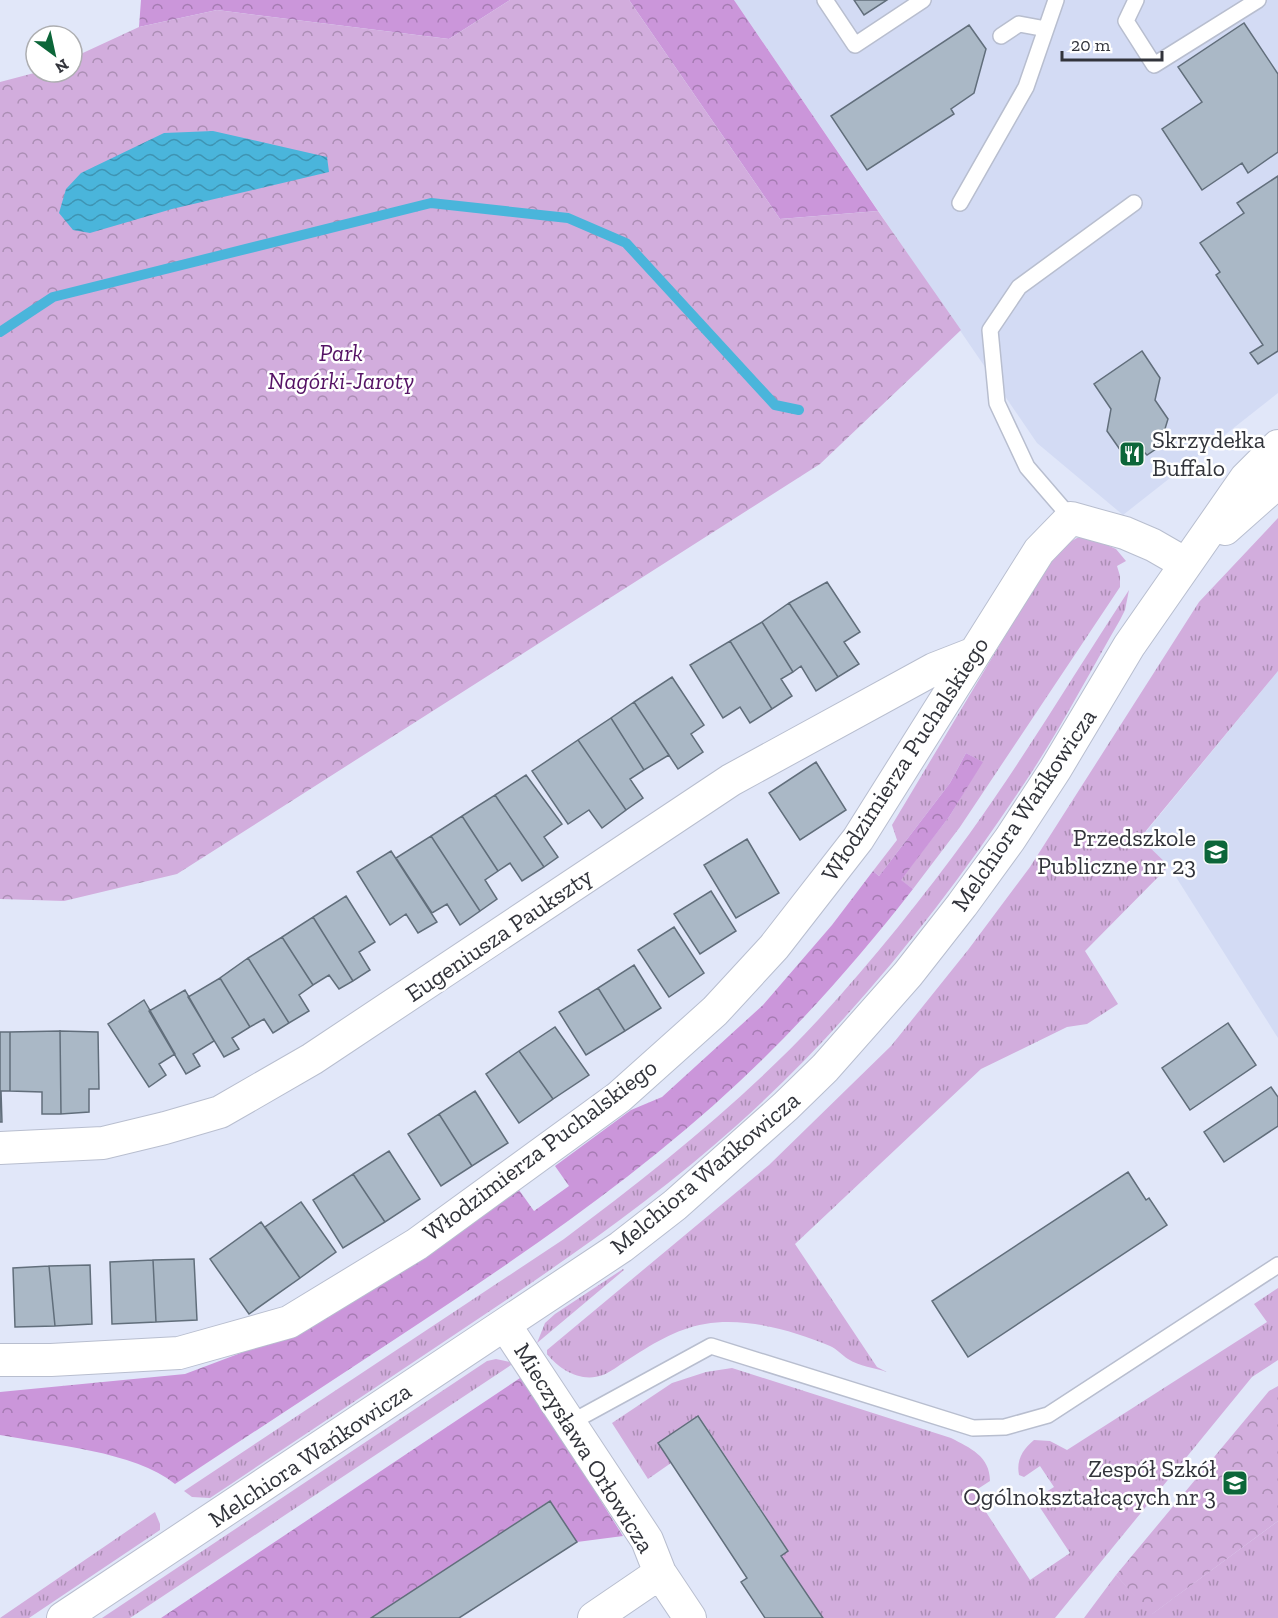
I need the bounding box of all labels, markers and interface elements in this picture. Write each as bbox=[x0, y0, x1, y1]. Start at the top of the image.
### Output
north arrow bbox=[24, 24, 84, 84]
scale bar bbox=[1062, 24, 1162, 62]
text: 20 m bbox=[1071, 34, 1111, 56]
text: N bbox=[52, 55, 72, 77]
park label: Park Nagórki-Jaroty bbox=[268, 338, 414, 395]
place label: Skrzydełka Buffalo bbox=[1152, 425, 1266, 482]
restaurant icon: Skrzydełka Buffalo bbox=[1117, 439, 1147, 469]
street label: Włodzimierza Puchalskiego bbox=[815, 631, 994, 886]
street label: Melchiora Wańkowicza bbox=[945, 703, 1102, 916]
place label: Przedszkole Publiczne nr 23 bbox=[1037, 823, 1196, 880]
school or university icon: Przedszkole Publiczne nr 23 bbox=[1201, 837, 1231, 867]
street label: Eugeniusza Paukszty bbox=[400, 861, 598, 1008]
street label: Włodzimierza Puchalskiego bbox=[417, 1052, 662, 1247]
street label: Melchiora Wańkowicza bbox=[604, 1085, 805, 1260]
street label: Mieczysława Orłowicza bbox=[508, 1338, 661, 1558]
street label: Melchiora Wańkowicza bbox=[203, 1376, 417, 1533]
place label: Zespół Szkół Ogólnokształcących nr 3 bbox=[963, 1454, 1216, 1511]
school or university icon: Zespół Szkół Ogólnokształcących nr 3 bbox=[1220, 1468, 1250, 1498]

